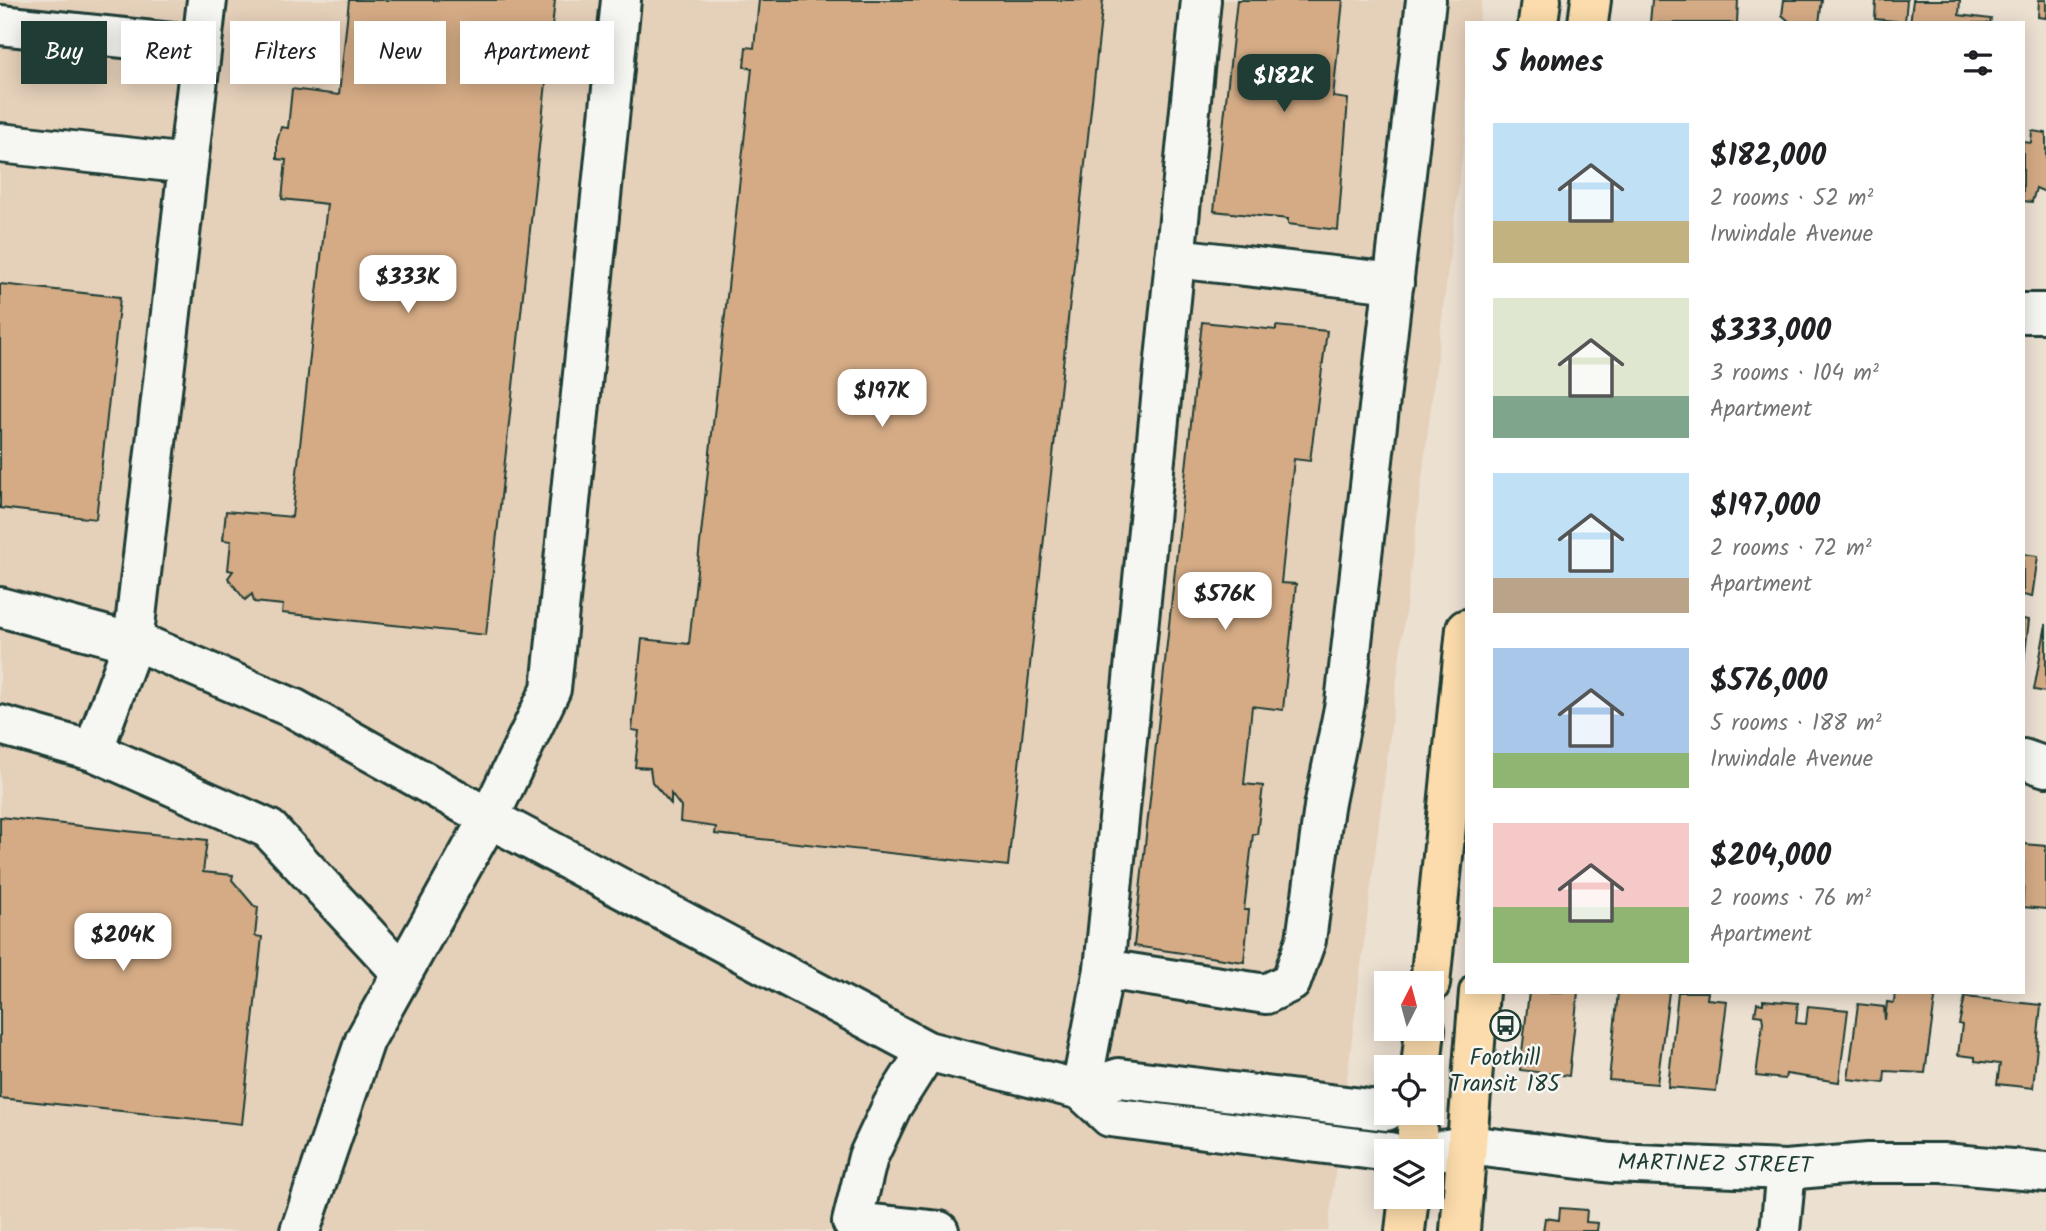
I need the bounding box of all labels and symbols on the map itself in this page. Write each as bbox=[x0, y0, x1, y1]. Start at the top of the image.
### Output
pin: $182K bbox=[1235, 54, 1333, 114]
pin: $333K bbox=[359, 256, 457, 315]
pin: $197K bbox=[833, 370, 931, 429]
pin: $576K bbox=[1176, 572, 1274, 632]
pin: $204K bbox=[74, 914, 172, 973]
north arrow bbox=[1374, 971, 1444, 1041]
bus stop icon: Foothill Transit 185 bbox=[1488, 1008, 1522, 1042]
place label: Foothill Transit 185 bbox=[1450, 1041, 1562, 1103]
street label: MARTINEZ STREET bbox=[1617, 1145, 1814, 1185]

